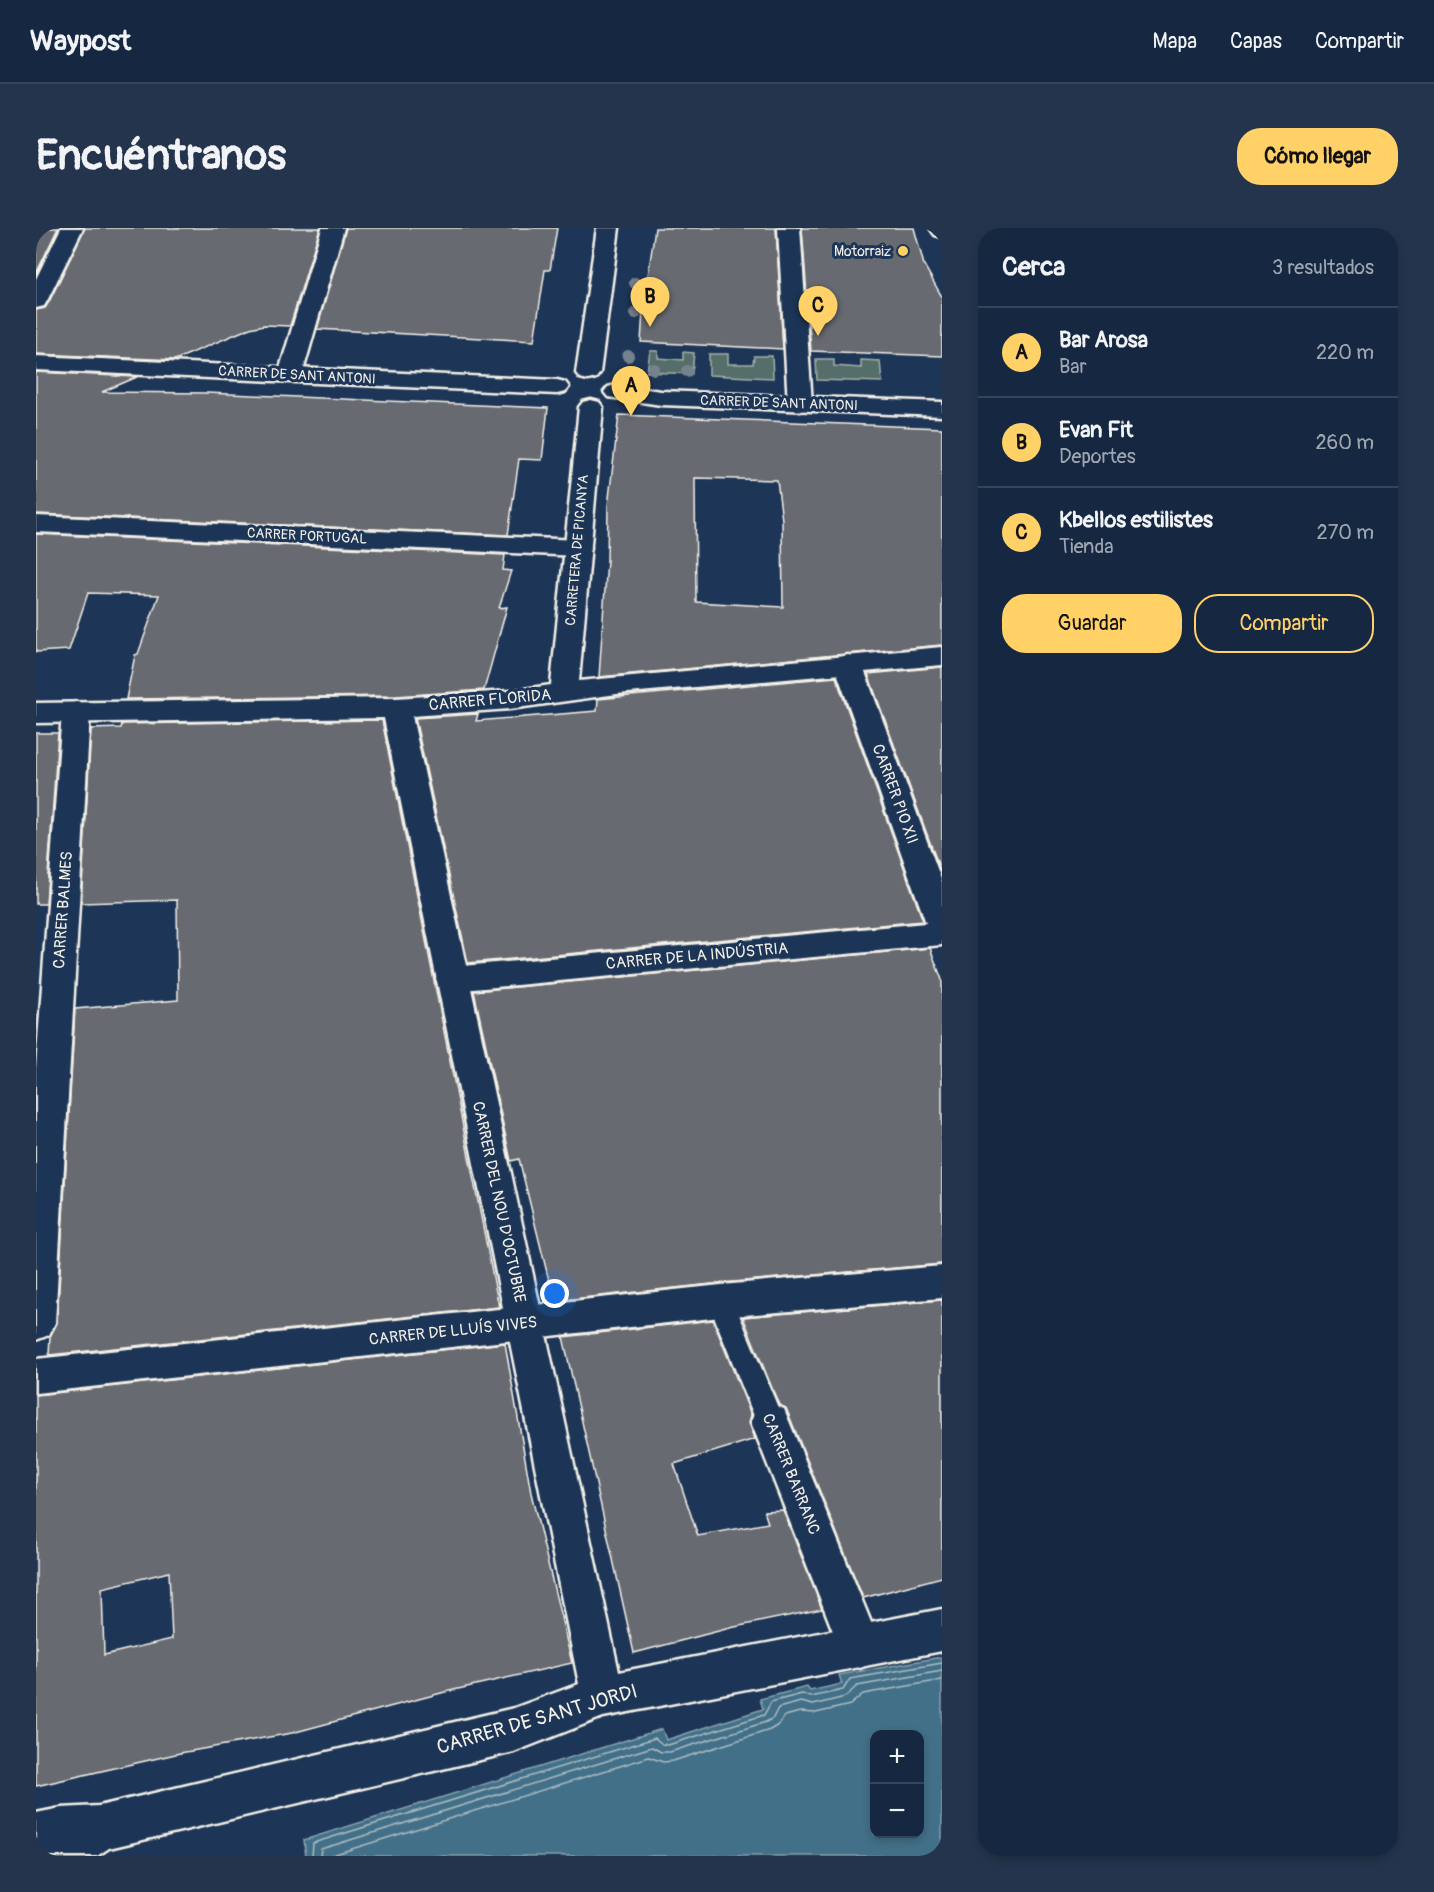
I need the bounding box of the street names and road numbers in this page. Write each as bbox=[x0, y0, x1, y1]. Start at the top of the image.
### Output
street label: CARRER DE SANT ANTONI bbox=[218, 362, 376, 388]
street label: CARRER DE SANT ANTONI bbox=[700, 392, 858, 414]
street label: CARRETERA DE PICANYA bbox=[562, 474, 592, 626]
street label: CARRER PORTUGAL bbox=[246, 524, 368, 548]
street label: CARRER FLORIDA bbox=[428, 685, 552, 715]
street label: CARRER PIO XII bbox=[868, 741, 922, 847]
street label: CARRER BALMES bbox=[49, 851, 77, 969]
street label: CARRER DE LA INDÚSTRIA bbox=[605, 938, 789, 974]
street label: CARRER DEL NOU D'OCTUBRE bbox=[468, 1100, 530, 1304]
street label: CARRER DE LLUÍS VIVES bbox=[368, 1312, 538, 1350]
street label: CARRER BARRANC bbox=[758, 1411, 824, 1538]
street label: CARRER DE SANT JORDI bbox=[434, 1678, 640, 1760]

